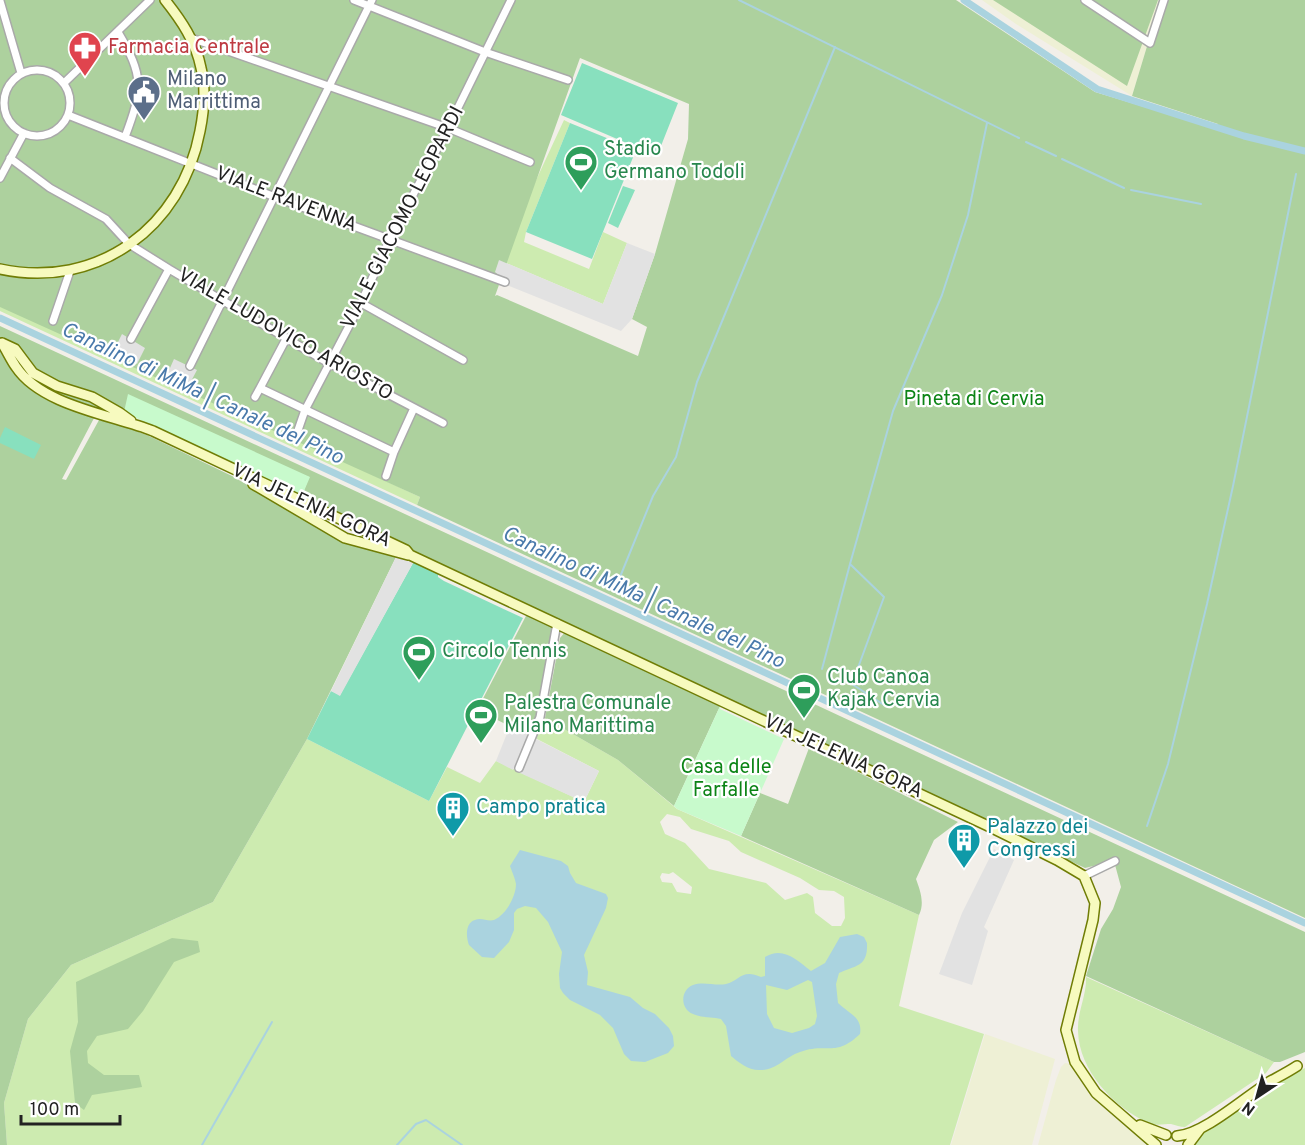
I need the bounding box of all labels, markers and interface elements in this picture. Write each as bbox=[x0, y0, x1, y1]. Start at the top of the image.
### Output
pharmacy icon: Farmacia Centrale bbox=[67, 30, 103, 77]
place label: Farmacia Centrale bbox=[108, 35, 270, 61]
place label: Milano Marrittima bbox=[167, 67, 261, 116]
public building icon: Milano Marrittima bbox=[126, 74, 162, 121]
street label: VIALE GIACOMO LEOPARDI bbox=[335, 102, 471, 334]
place label: Stadio Germano Todoli bbox=[604, 137, 745, 186]
sports icon: Stadio Germano Todoli bbox=[563, 144, 599, 191]
street label: VIALE RAVENNA bbox=[211, 161, 361, 239]
street label: VIALE LUDOVICO ARIOSTO bbox=[173, 263, 397, 407]
water label: Canalino di MiMa | Canale del Pino bbox=[57, 313, 350, 472]
park label: Pineta di Cervia bbox=[903, 387, 1045, 413]
street label: VIA JELENIA GORA bbox=[227, 458, 395, 554]
water label: Canalino di MiMa | Canale del Pino bbox=[498, 517, 791, 676]
sports icon: Circolo Tennis bbox=[401, 634, 437, 681]
place label: Circolo Tennis bbox=[442, 639, 567, 665]
place label: Club Canoa Kajak Cervia bbox=[827, 665, 940, 714]
sports icon: Club Canoa Kajak Cervia bbox=[786, 672, 822, 719]
place label: Palestra Comunale Milano Marittima bbox=[504, 691, 671, 740]
sports icon: Palestra Comunale Milano Marittima bbox=[463, 697, 499, 744]
street label: VIA JELENIA GORA bbox=[759, 709, 927, 805]
park label: Casa delle Farfalle bbox=[680, 755, 772, 804]
building icon: Campo pratica bbox=[435, 790, 471, 837]
place label: Campo pratica bbox=[476, 795, 606, 821]
place label: Palazzo dei Congressi bbox=[987, 815, 1088, 864]
building icon: Palazzo dei Congressi bbox=[946, 822, 982, 869]
north arrow bbox=[1227, 1067, 1287, 1127]
scale bar bbox=[21, 1088, 120, 1126]
text: N bbox=[1239, 1096, 1260, 1119]
text: 100 m bbox=[30, 1099, 79, 1122]

